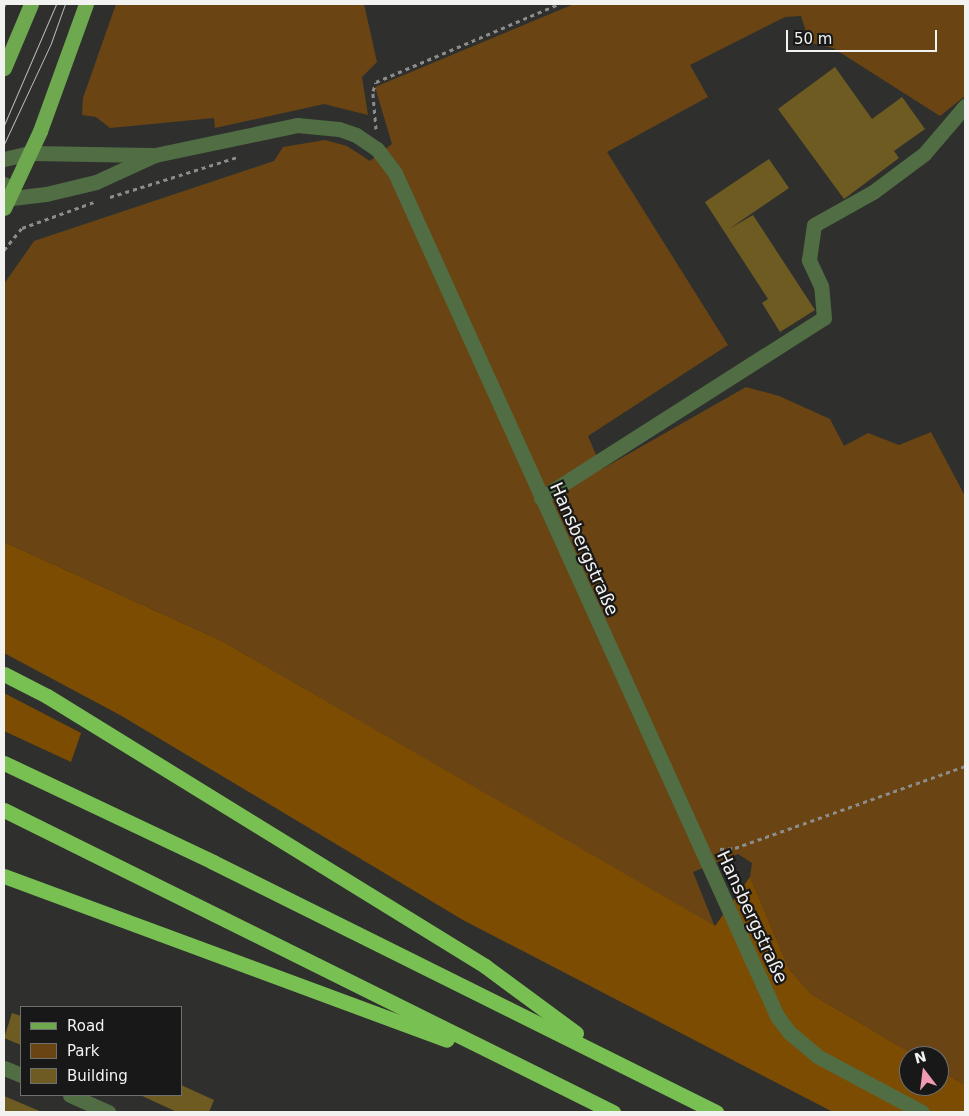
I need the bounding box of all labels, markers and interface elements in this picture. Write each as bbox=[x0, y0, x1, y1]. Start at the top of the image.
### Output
scale bar bbox=[789, 20, 940, 52]
text: 50 m bbox=[794, 30, 832, 48]
street label: Hansbergstraße bbox=[545, 479, 623, 619]
street label: Hansbergstraße bbox=[712, 847, 792, 987]
legend bbox=[20, 1006, 182, 1096]
text: Road bbox=[67, 1017, 105, 1035]
text: Park bbox=[67, 1042, 99, 1060]
north arrow bbox=[899, 1046, 949, 1096]
text: N bbox=[913, 1048, 928, 1067]
text: Building bbox=[67, 1067, 128, 1085]

